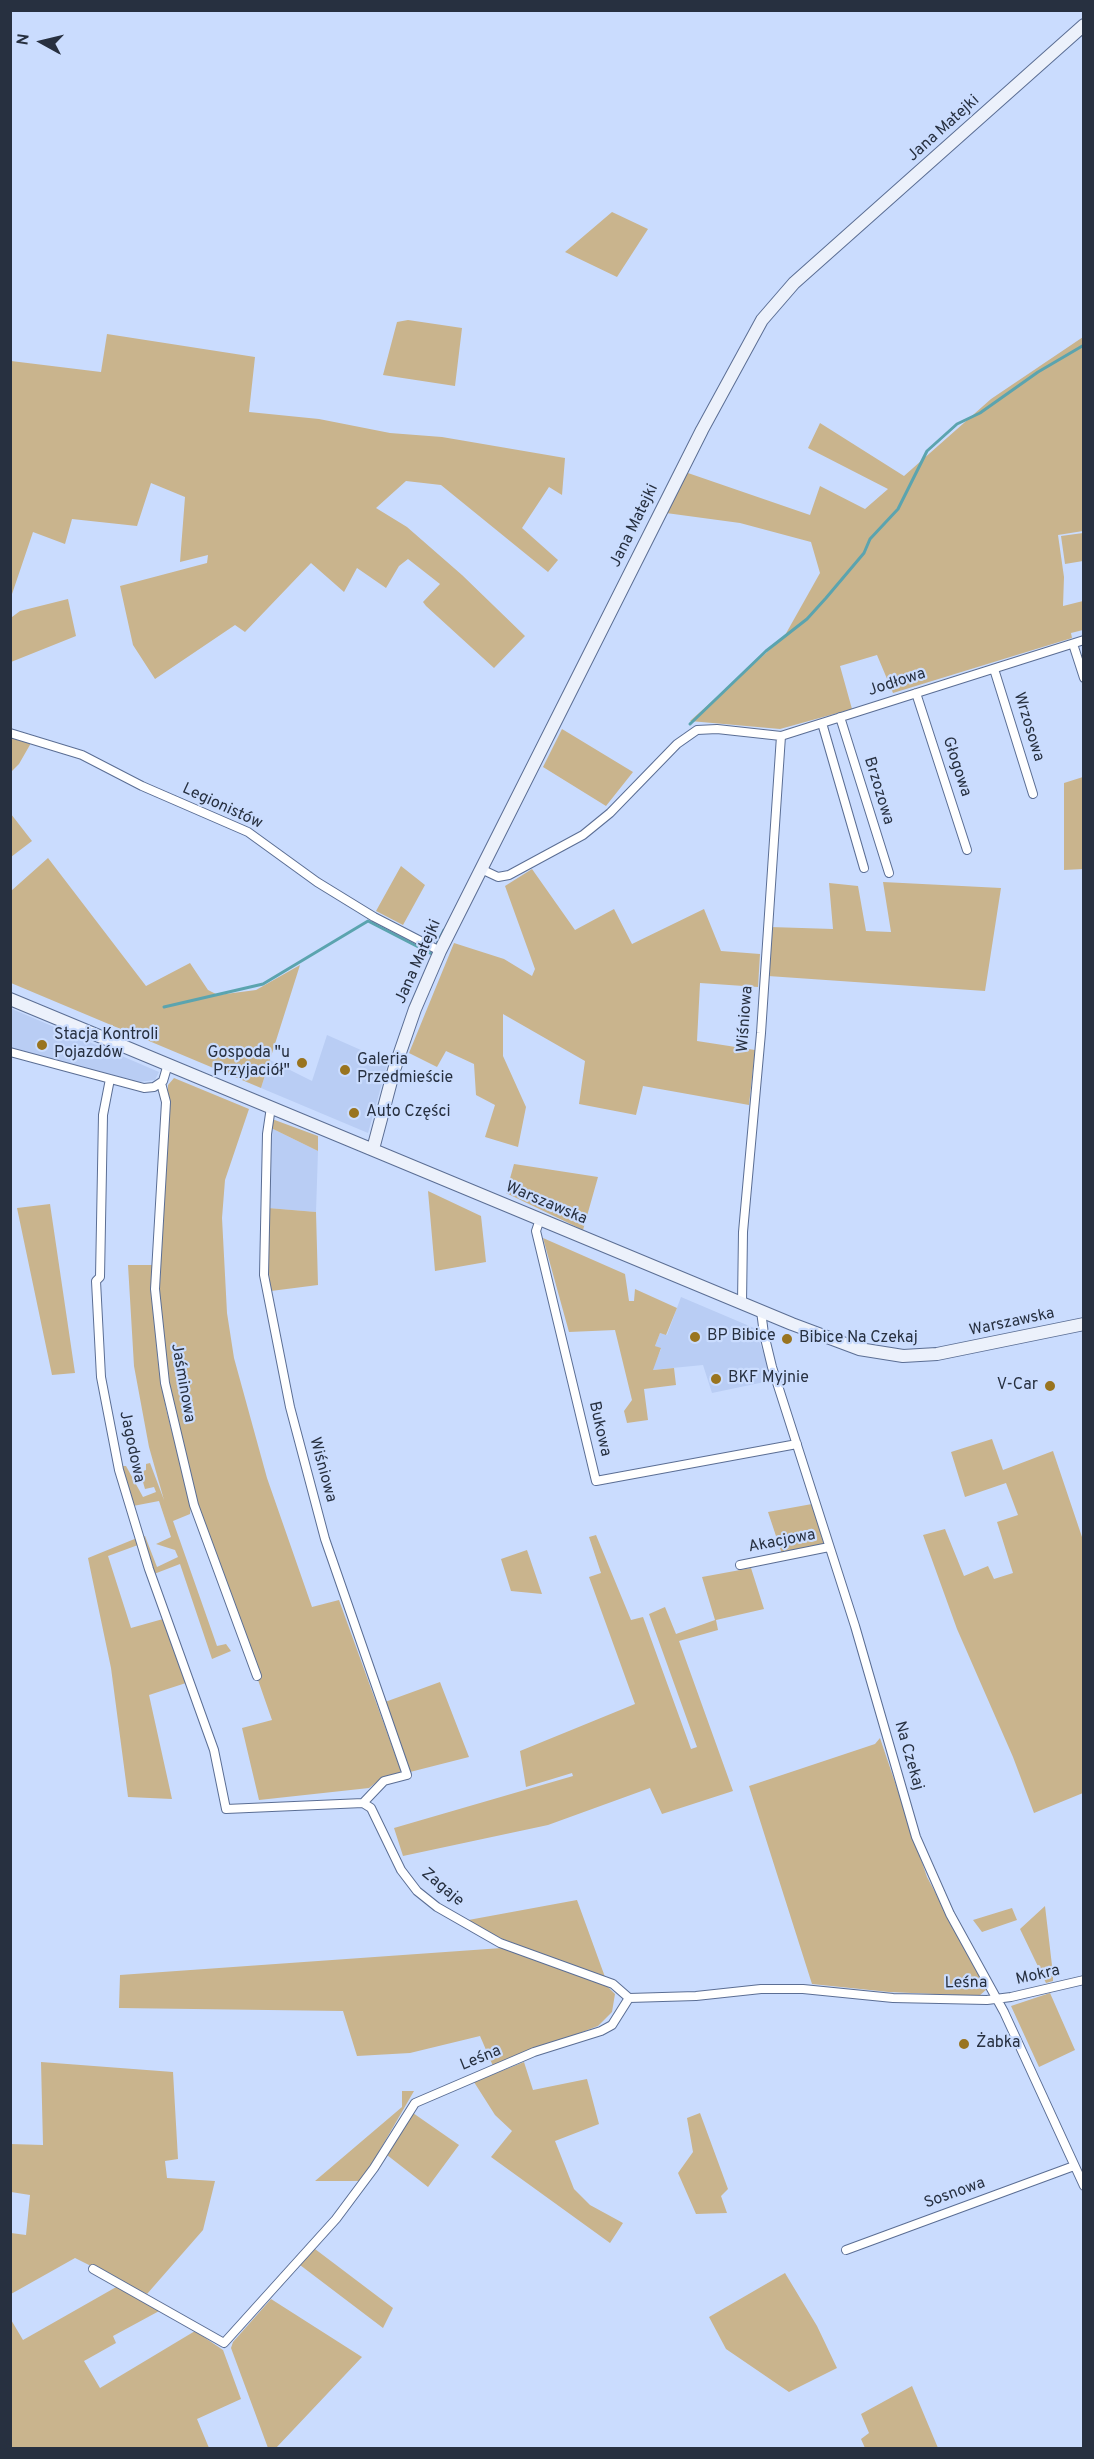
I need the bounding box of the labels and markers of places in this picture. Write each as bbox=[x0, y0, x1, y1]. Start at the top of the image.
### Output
place label: Stacja Kontroli Pojazdów bbox=[54, 1026, 158, 1064]
marker: Stacja Kontroli Pojazdów bbox=[35, 1038, 49, 1052]
place label: Gospoda "u Przyjaciół" bbox=[208, 1044, 290, 1082]
place label: Galeria Przedmieście bbox=[357, 1051, 453, 1089]
marker: Gospoda "u Przyjaciół" bbox=[295, 1056, 309, 1070]
marker: Galeria Przedmieście bbox=[338, 1063, 352, 1077]
place label: Auto Części bbox=[366, 1103, 451, 1123]
marker: Auto Części bbox=[347, 1106, 361, 1120]
place label: BP Bibice bbox=[707, 1327, 776, 1347]
place label: Bibice Na Czekaj bbox=[799, 1329, 918, 1349]
marker: BP Bibice bbox=[688, 1330, 702, 1344]
marker: Bibice Na Czekaj bbox=[780, 1332, 794, 1346]
place label: BKF Myjnie bbox=[728, 1369, 809, 1389]
marker: BKF Myjnie bbox=[709, 1372, 723, 1386]
place label: V-Car bbox=[997, 1376, 1038, 1396]
marker: V-Car bbox=[1043, 1379, 1057, 1393]
place label: Żabka bbox=[976, 2034, 1020, 2054]
marker: Żabka bbox=[957, 2037, 971, 2051]

